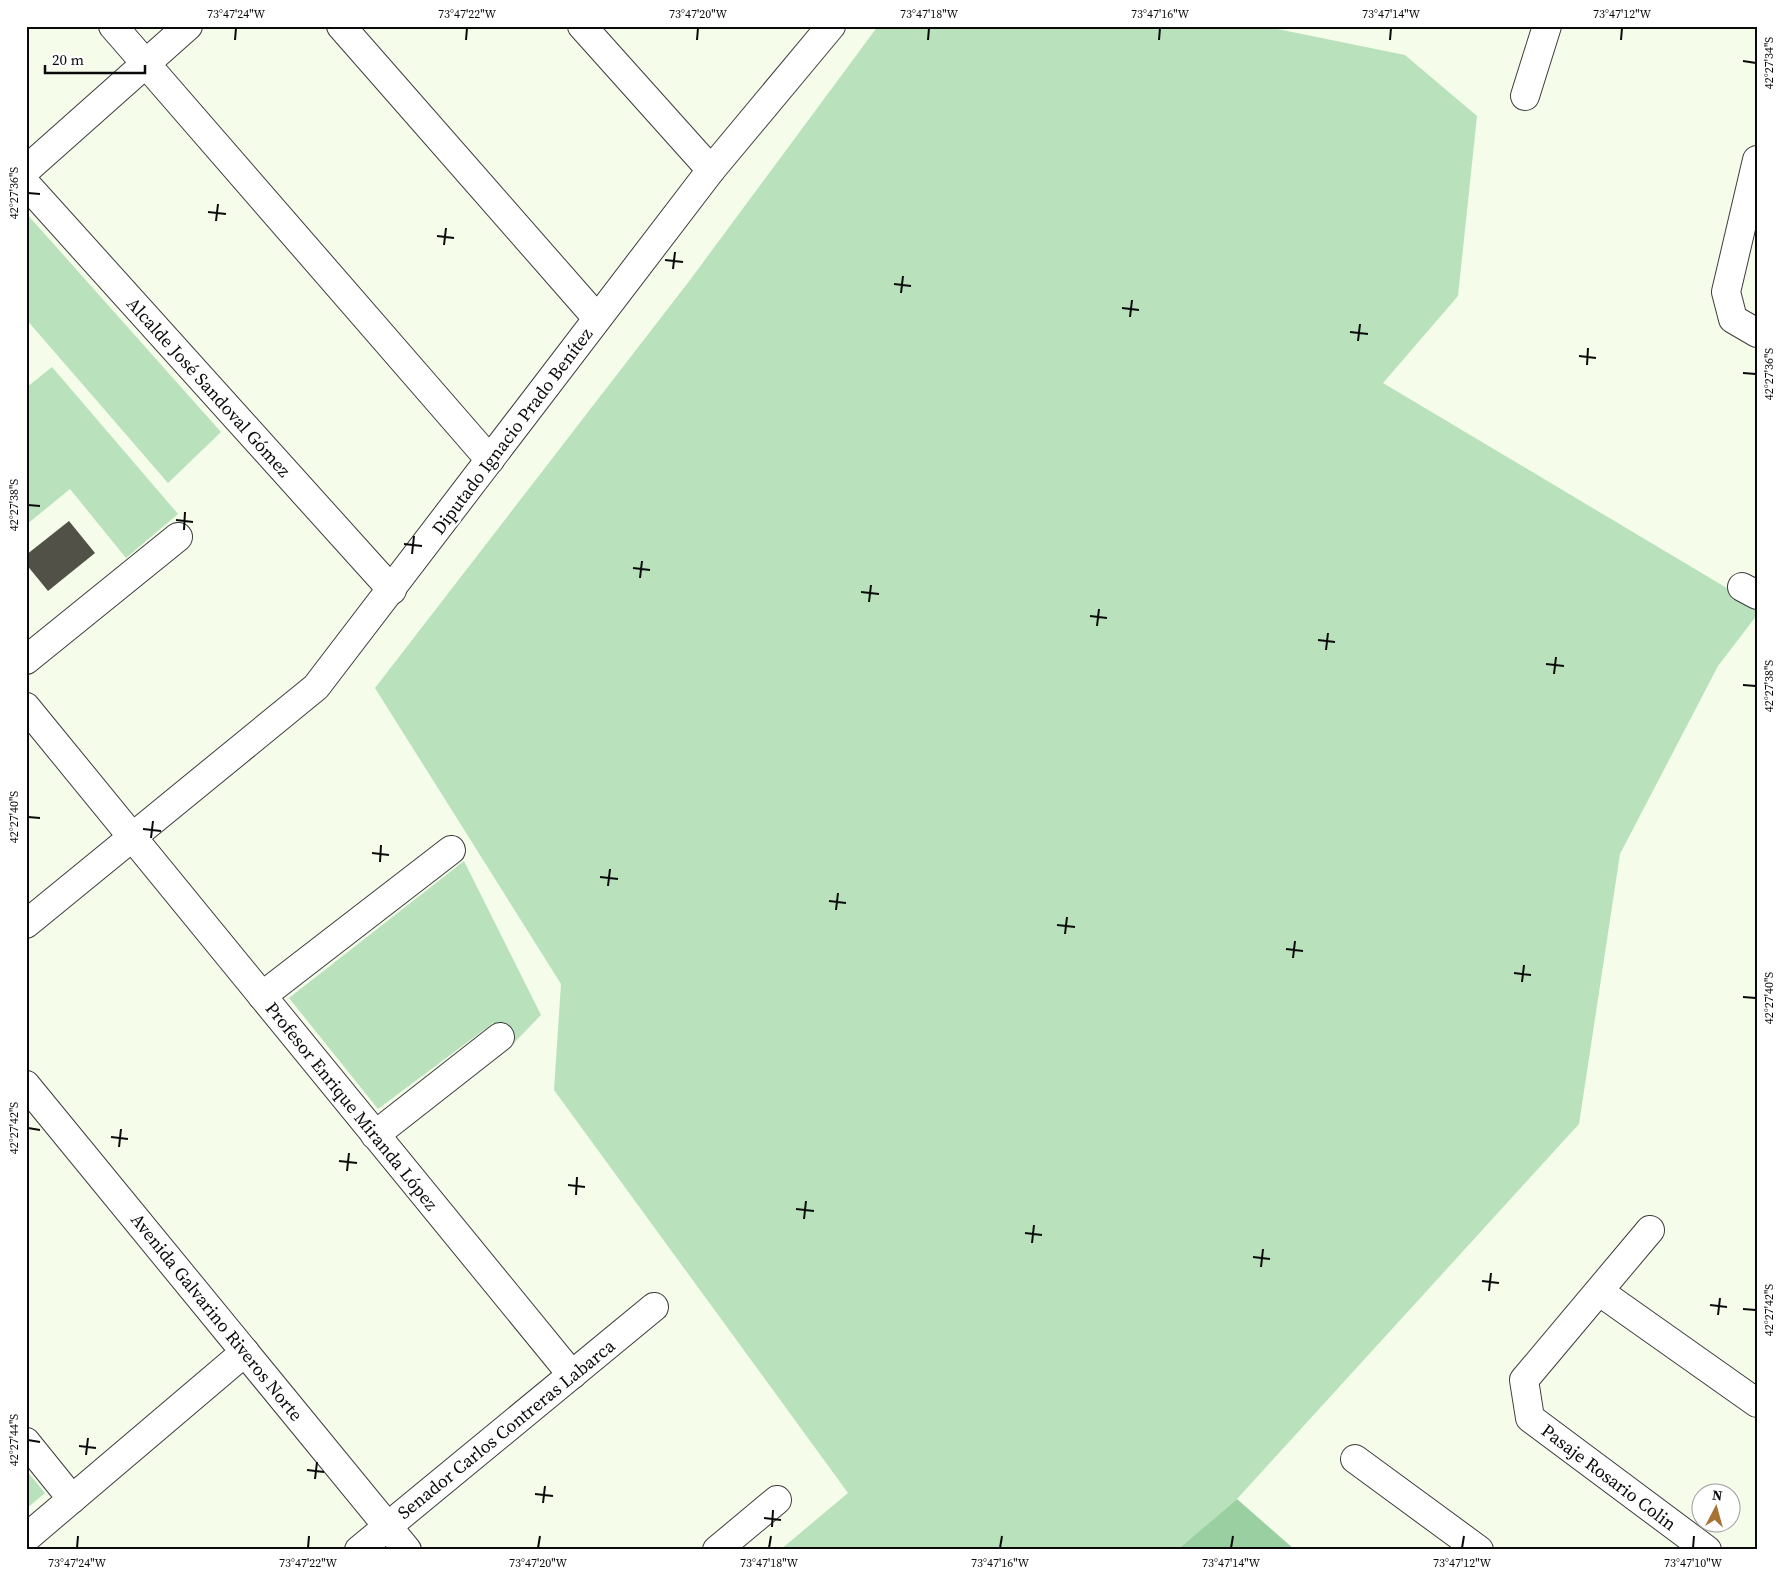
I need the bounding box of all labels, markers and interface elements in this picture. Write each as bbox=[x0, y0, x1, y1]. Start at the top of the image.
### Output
text: 73°47'24"W bbox=[207, 6, 265, 22]
text: 73°47'22"W bbox=[438, 6, 496, 22]
text: 73°47'20"W bbox=[669, 6, 727, 22]
text: 73°47'18"W bbox=[900, 6, 958, 22]
text: 73°47'16"W bbox=[1131, 6, 1189, 22]
text: 73°47'14"W bbox=[1362, 6, 1420, 22]
text: 73°47'12"W bbox=[1593, 6, 1651, 22]
text: 42°27'34"S bbox=[1761, 37, 1777, 89]
scale bar bbox=[45, 42, 145, 74]
text: 20 m bbox=[52, 49, 84, 70]
text: 42°27'36"S bbox=[6, 167, 22, 219]
street label: Alcalde José Sandoval Gómez bbox=[121, 292, 297, 482]
street label: Diputado Ignacio Prado Benítez bbox=[426, 322, 598, 540]
text: 42°27'36"S bbox=[1761, 348, 1777, 400]
text: 42°27'38"S bbox=[6, 479, 22, 531]
text: 42°27'38"S bbox=[1761, 660, 1777, 712]
text: 42°27'40"S bbox=[6, 791, 22, 843]
text: 42°27'40"S bbox=[1761, 972, 1777, 1024]
street label: Profesor Enrique Miranda López bbox=[260, 996, 444, 1216]
text: 42°27'42"S bbox=[6, 1102, 22, 1154]
street label: Avenida Galvarino Riveros Norte bbox=[125, 1208, 309, 1426]
text: 42°27'42"S bbox=[1761, 1284, 1777, 1336]
street label: Senador Carlos Contreras Labarca bbox=[392, 1333, 621, 1525]
text: 42°27'44"S bbox=[6, 1414, 22, 1466]
street label: Pasaje Rosario Colin bbox=[1536, 1418, 1682, 1536]
north arrow bbox=[1690, 1484, 1740, 1534]
text: N bbox=[1711, 1485, 1723, 1506]
text: 73°47'24"W bbox=[48, 1555, 106, 1571]
text: 73°47'22"W bbox=[279, 1555, 337, 1571]
text: 73°47'20"W bbox=[509, 1555, 567, 1571]
text: 73°47'18"W bbox=[740, 1555, 798, 1571]
text: 73°47'16"W bbox=[971, 1555, 1029, 1571]
text: 73°47'14"W bbox=[1202, 1555, 1260, 1571]
text: 73°47'12"W bbox=[1433, 1555, 1491, 1571]
text: 73°47'10"W bbox=[1664, 1555, 1722, 1571]

